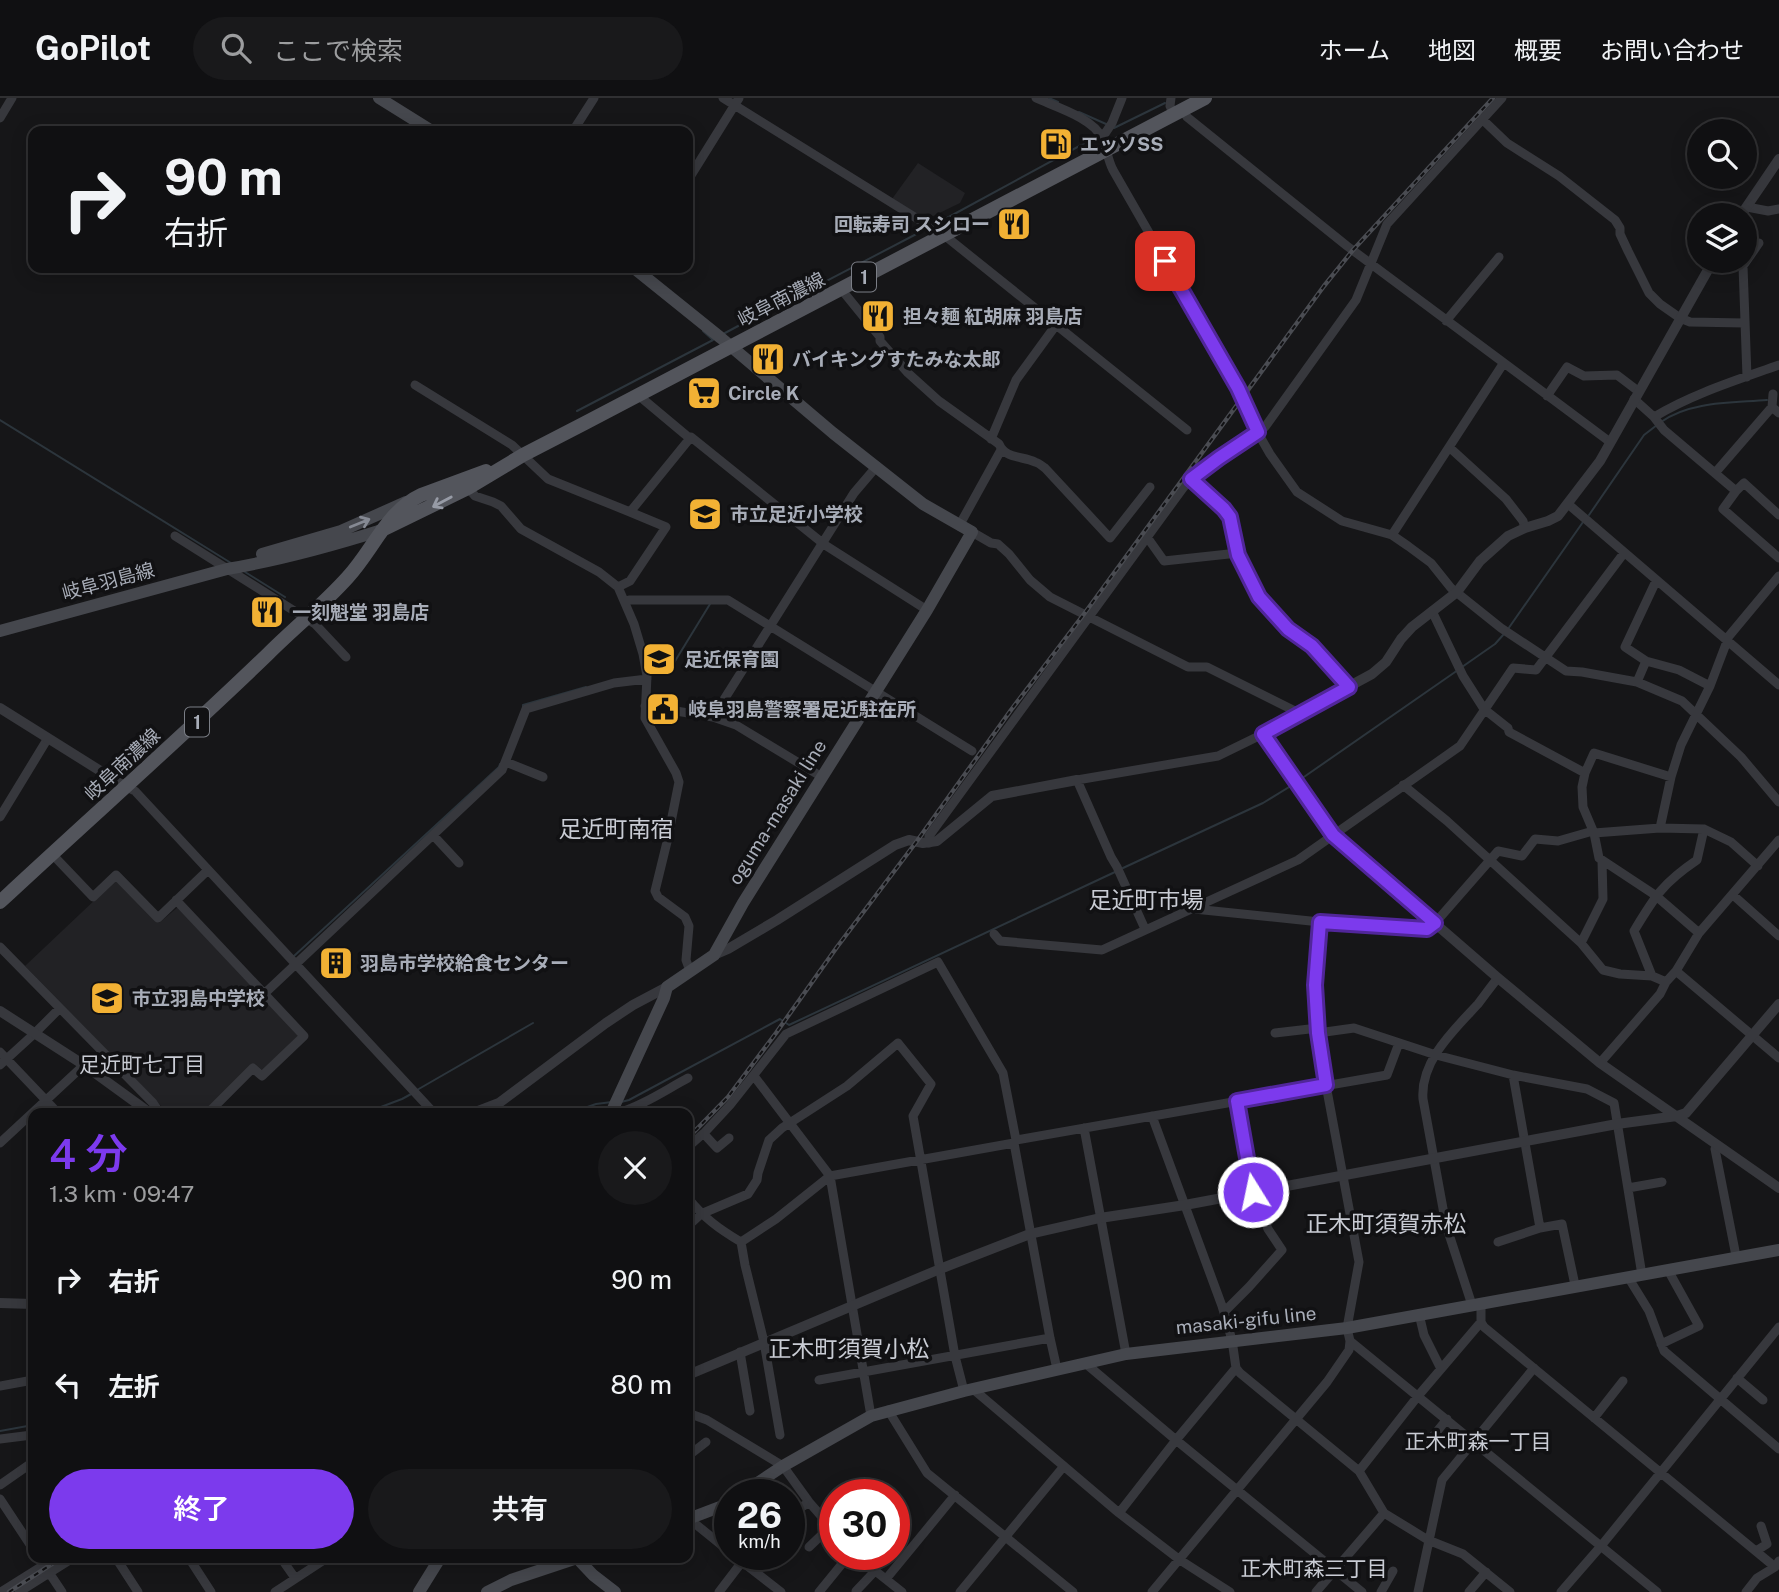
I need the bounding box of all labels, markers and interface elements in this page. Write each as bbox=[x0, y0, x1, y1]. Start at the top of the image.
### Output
search box bbox=[193, 17, 683, 80]
text: GoPilot bbox=[35, 29, 151, 67]
icon: search bbox=[217, 29, 255, 67]
text: ここで検索 bbox=[273, 35, 403, 66]
text: ホーム bbox=[1319, 36, 1390, 64]
text: 地図 bbox=[1428, 36, 1476, 64]
text: 概要 bbox=[1514, 36, 1562, 64]
text: お問い合わせ bbox=[1600, 36, 1744, 64]
map controls bbox=[1687, 119, 1757, 273]
button: search bbox=[1687, 119, 1757, 189]
fuel station icon: エッソSS bbox=[1037, 125, 1075, 163]
place label: エッソSS bbox=[1080, 133, 1163, 155]
text: 90 m bbox=[164, 148, 283, 206]
icon: right bbox=[49, 154, 140, 245]
button: layers bbox=[1687, 203, 1757, 273]
restaurant icon: 回転寿司 スシロー bbox=[995, 205, 1033, 243]
place label: 回転寿司 スシロー bbox=[834, 213, 990, 235]
text: 右折 bbox=[164, 214, 228, 251]
pin bbox=[1135, 231, 1195, 291]
icon: arrive bbox=[1146, 242, 1184, 280]
road number: 1 bbox=[852, 262, 876, 292]
street label: 岐阜南濃線 bbox=[734, 268, 828, 330]
restaurant icon: 担々麺 紅胡麻 羽島店 bbox=[859, 297, 897, 335]
place label: 担々麺 紅胡麻 羽島店 bbox=[903, 305, 1083, 327]
restaurant icon: バイキングすたみな太郎 bbox=[749, 340, 787, 378]
place label: バイキングすたみな太郎 bbox=[792, 348, 1000, 370]
supermarket icon: Circle K bbox=[685, 374, 723, 412]
place label: Circle K bbox=[728, 382, 800, 404]
one-way arrow bbox=[432, 495, 453, 509]
school or university icon: 市立足近小学校 bbox=[686, 495, 724, 533]
place label: 市立足近小学校 bbox=[730, 503, 863, 525]
one-way arrow bbox=[349, 516, 371, 529]
street label: 岐阜羽島線 bbox=[59, 558, 157, 604]
restaurant icon: 一刻魁堂 羽島店 bbox=[248, 593, 286, 631]
place label: 一刻魁堂 羽島店 bbox=[292, 601, 429, 623]
school or university icon: 足近保育園 bbox=[640, 640, 678, 678]
place label: 足近保育園 bbox=[684, 648, 779, 670]
public building icon: 岐阜羽島警察署足近駐在所 bbox=[644, 690, 682, 728]
place label: 岐阜羽島警察署足近駐在所 bbox=[688, 698, 916, 720]
road number: 1 bbox=[185, 708, 209, 736]
street label: 岐阜南濃線 bbox=[80, 724, 164, 804]
street label: oguma-masaki line bbox=[724, 736, 830, 888]
district label: 足近町南宿 bbox=[559, 815, 674, 842]
district label: 足近町市場 bbox=[1089, 886, 1204, 913]
building icon: 羽島市学校給食センター bbox=[317, 944, 355, 982]
place label: 羽島市学校給食センター bbox=[360, 952, 569, 974]
school or university icon: 市立羽島中学校 bbox=[88, 979, 126, 1017]
place label: 市立羽島中学校 bbox=[132, 987, 265, 1009]
district label: 足近町七丁目 bbox=[79, 1052, 205, 1077]
text: 4 分 bbox=[49, 1129, 128, 1178]
button: close bbox=[598, 1131, 672, 1205]
position arrow bbox=[1216, 1155, 1290, 1229]
text: 1.3 km · 09:47 bbox=[49, 1180, 194, 1207]
district label: 正木町須賀赤松 bbox=[1306, 1210, 1467, 1237]
icon: right bbox=[49, 1261, 87, 1299]
text: 90 m bbox=[611, 1264, 672, 1295]
text: 右折 bbox=[108, 1266, 160, 1297]
street label: masaki-gifu line bbox=[1175, 1302, 1317, 1338]
district label: 正木町須賀小松 bbox=[769, 1335, 930, 1362]
icon: left bbox=[49, 1366, 87, 1404]
text: 80 m bbox=[611, 1369, 672, 1400]
text: 左折 bbox=[108, 1371, 160, 1402]
district label: 正木町森一丁目 bbox=[1405, 1429, 1552, 1454]
button: 終了 bbox=[49, 1469, 354, 1549]
button: 共有 bbox=[368, 1469, 672, 1549]
speed limit sign: 30 bbox=[819, 1479, 910, 1570]
text: 26 bbox=[737, 1495, 782, 1536]
text: km/h bbox=[738, 1531, 781, 1552]
district label: 正木町森三丁目 bbox=[1241, 1556, 1388, 1581]

